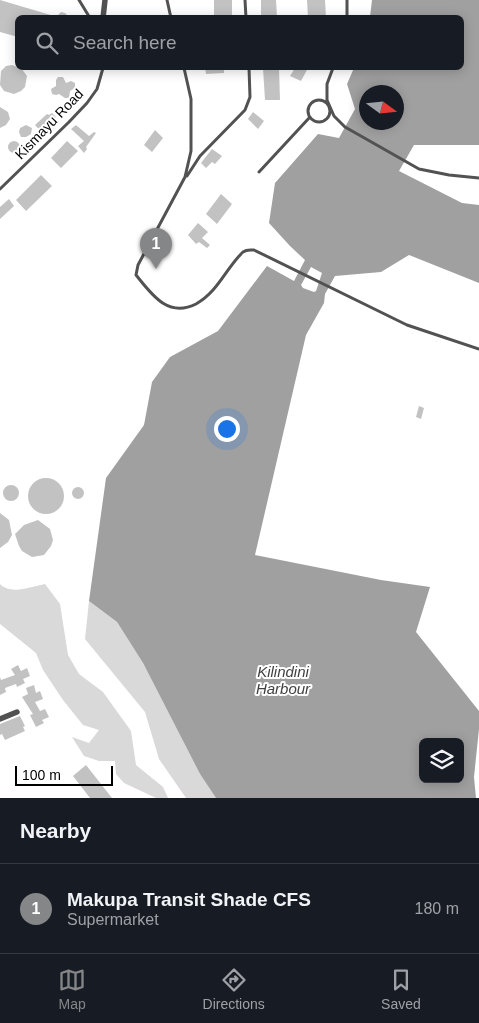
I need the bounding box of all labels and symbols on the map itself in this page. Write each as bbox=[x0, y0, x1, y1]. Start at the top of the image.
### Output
north arrow bbox=[359, 85, 404, 130]
street label: Kismayu Road bbox=[12, 86, 86, 162]
pin: 1 bbox=[140, 228, 172, 269]
your location bbox=[214, 416, 240, 442]
water label: Kilindini Harbour bbox=[256, 663, 311, 697]
scale bar bbox=[15, 763, 112, 786]

